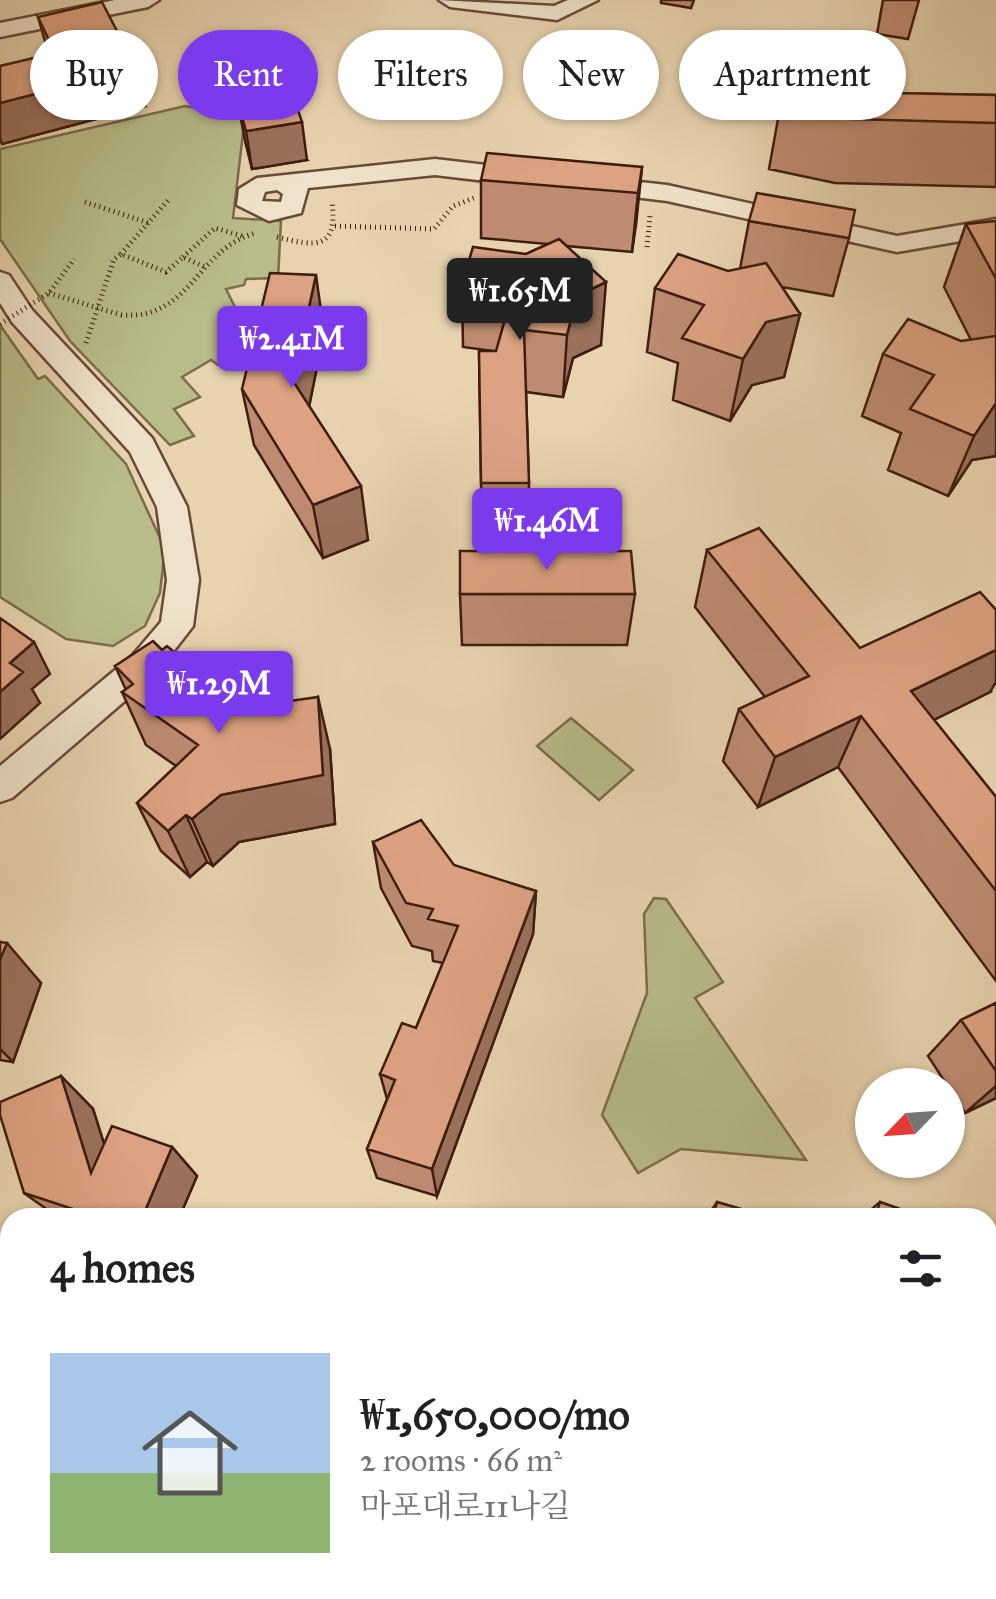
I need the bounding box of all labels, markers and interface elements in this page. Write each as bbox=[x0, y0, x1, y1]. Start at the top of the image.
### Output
chip: Buy bbox=[30, 30, 158, 120]
chip: Rent bbox=[178, 30, 318, 120]
chip: Filters bbox=[338, 30, 503, 120]
chip: New bbox=[523, 30, 659, 120]
chip: Apartment bbox=[679, 30, 906, 120]
pin: ₩1.65M bbox=[439, 258, 601, 343]
text: ₩1.65M bbox=[469, 271, 571, 310]
pin: ₩2.41M bbox=[211, 306, 373, 391]
text: ₩2.41M bbox=[239, 319, 345, 358]
pin: ₩1.46M bbox=[466, 488, 628, 573]
text: ₩1.46M bbox=[494, 501, 600, 540]
pin: ₩1.29M bbox=[138, 651, 300, 736]
text: ₩1.29M bbox=[167, 664, 271, 703]
north arrow bbox=[855, 1068, 965, 1178]
map controls bbox=[855, 1068, 965, 1178]
icon: filters bbox=[893, 1241, 948, 1296]
text: 4 homes bbox=[50, 1242, 195, 1294]
text: ₩1,650,000/mo bbox=[360, 1389, 630, 1441]
icon: home bbox=[130, 1393, 250, 1513]
text: 2 rooms · 66 m² bbox=[360, 1441, 562, 1480]
text: 마포대로11나길 bbox=[360, 1487, 571, 1526]

